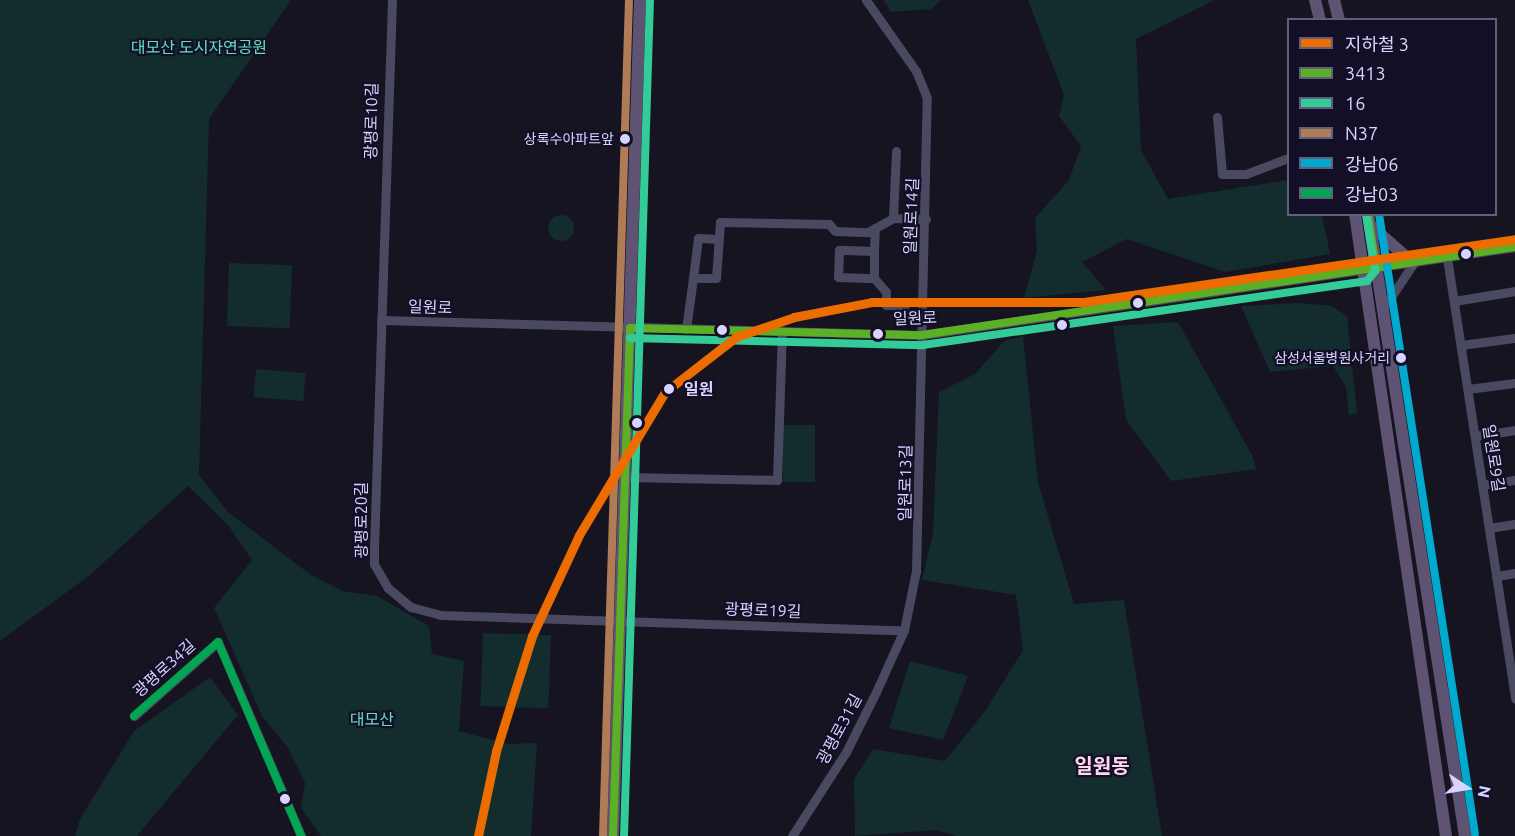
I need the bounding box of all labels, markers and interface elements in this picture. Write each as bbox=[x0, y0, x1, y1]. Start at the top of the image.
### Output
legend bbox=[1287, 18, 1497, 216]
text: 지하철 3 bbox=[1345, 34, 1409, 54]
park label: 대모산 도시자연공원 bbox=[131, 37, 267, 57]
text: 3413 bbox=[1345, 63, 1386, 83]
street label: 광평로10길 bbox=[361, 82, 381, 160]
text: 16 bbox=[1345, 93, 1365, 113]
text: N37 bbox=[1345, 123, 1378, 143]
place label: 상록수아파트앞 bbox=[524, 131, 614, 147]
marker: 상록수아파트앞 bbox=[619, 133, 631, 145]
text: 강남06 bbox=[1345, 154, 1398, 174]
street label: 일원로14길 bbox=[900, 177, 922, 255]
text: 강남03 bbox=[1345, 184, 1398, 204]
unlabelled marker bbox=[1460, 248, 1472, 260]
street label: 일원로 bbox=[408, 297, 452, 317]
unlabelled marker bbox=[1132, 297, 1144, 309]
street label: 일원로 bbox=[893, 308, 937, 328]
unlabelled marker bbox=[1056, 319, 1068, 331]
unlabelled marker bbox=[716, 324, 728, 336]
unlabelled marker bbox=[872, 328, 884, 340]
place label: 삼성서울병원사거리 bbox=[1274, 350, 1390, 366]
marker: 삼성서울병원사거리 bbox=[1395, 352, 1407, 364]
marker: 일원 bbox=[659, 379, 679, 399]
place label: 일원 bbox=[684, 379, 713, 399]
unlabelled marker bbox=[631, 417, 643, 429]
street label: 일원로9길 bbox=[1479, 423, 1509, 493]
street label: 일원로13길 bbox=[895, 444, 915, 522]
street label: 광평로20길 bbox=[351, 482, 371, 558]
street label: 광평로19길 bbox=[724, 599, 802, 621]
street label: 광평로34길 bbox=[129, 635, 199, 701]
street label: 광평로31길 bbox=[812, 691, 866, 767]
park label: 대모산 bbox=[350, 709, 394, 729]
district label: 일원동 bbox=[1074, 753, 1130, 777]
north arrow bbox=[1437, 758, 1497, 818]
text: N bbox=[1475, 784, 1495, 799]
unlabelled marker bbox=[279, 793, 291, 805]

